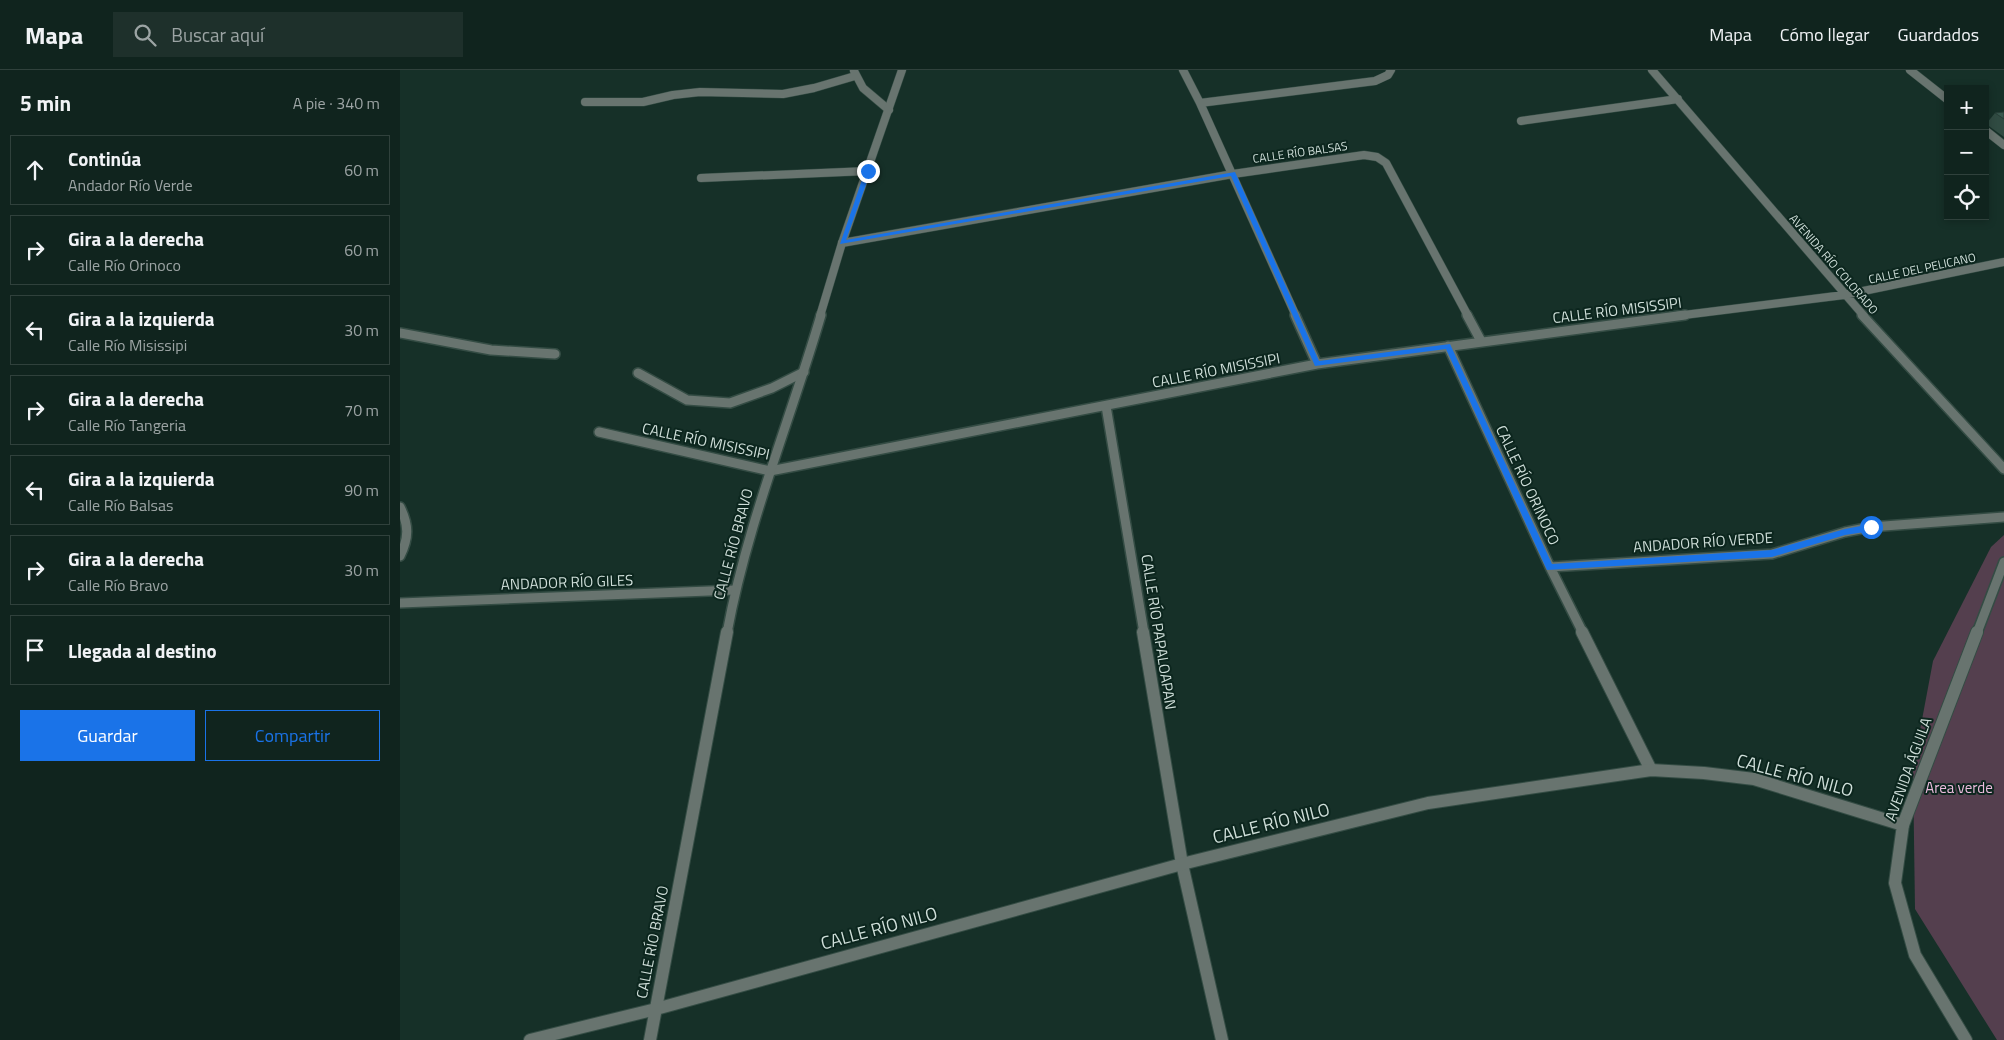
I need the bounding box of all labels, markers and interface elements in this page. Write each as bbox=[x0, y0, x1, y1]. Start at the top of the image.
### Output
search box bbox=[113, 12, 463, 57]
text: Mapa bbox=[25, 17, 83, 53]
text: Buscar aquí bbox=[171, 20, 264, 49]
icon: search bbox=[131, 21, 159, 49]
text: Mapa bbox=[1709, 21, 1752, 48]
text: Cómo llegar bbox=[1780, 21, 1869, 48]
text: Guardados bbox=[1897, 21, 1979, 48]
map controls bbox=[1944, 85, 1989, 220]
button: + bbox=[1944, 85, 1989, 130]
text: 5 min bbox=[20, 87, 71, 119]
text: A pie · 340 m bbox=[293, 91, 380, 115]
button: − bbox=[1944, 130, 1989, 175]
street label: CALLE RÍO BALSAS bbox=[1251, 136, 1349, 168]
text: Continúa bbox=[68, 144, 141, 173]
icon: ahead bbox=[21, 156, 49, 184]
text: 60 m bbox=[344, 158, 379, 182]
route end bbox=[857, 160, 880, 183]
text: Andador Río Verde bbox=[68, 173, 193, 197]
button: locate bbox=[1944, 175, 1989, 220]
street label: AVENIDA RÍO COLORADO bbox=[1785, 210, 1883, 318]
text: Gira a la derecha bbox=[68, 224, 204, 253]
icon: right bbox=[21, 236, 49, 264]
text: 60 m bbox=[344, 238, 379, 262]
street label: CALLE DEL PELICANO bbox=[1867, 247, 1978, 289]
text: Calle Río Orinoco bbox=[68, 253, 181, 277]
street label: CALLE RÍO MISISSIPI bbox=[1551, 291, 1683, 329]
text: Gira a la izquierda bbox=[68, 304, 215, 333]
icon: left bbox=[21, 316, 49, 344]
text: 30 m bbox=[344, 318, 379, 342]
text: Calle Río Misissipi bbox=[68, 333, 187, 357]
street label: CALLE RÍO MISISSIPI bbox=[1150, 346, 1282, 394]
text: Gira a la derecha bbox=[68, 384, 204, 413]
icon: right bbox=[21, 396, 49, 424]
text: 70 m bbox=[344, 398, 379, 422]
text: Calle Río Tangeria bbox=[68, 413, 186, 437]
street label: CALLE RÍO MISISSIPI bbox=[640, 416, 772, 466]
street label: CALLE RÍO ORINOCO bbox=[1490, 421, 1566, 549]
text: Gira a la izquierda bbox=[68, 464, 215, 493]
icon: left bbox=[21, 476, 49, 504]
text: 90 m bbox=[344, 478, 379, 502]
street label: CALLE RÍO BRAVO bbox=[707, 486, 759, 602]
text: Calle Río Balsas bbox=[68, 493, 174, 517]
route start bbox=[1860, 516, 1883, 539]
street label: ANDADOR RÍO VERDE bbox=[1632, 526, 1774, 558]
text: Gira a la derecha bbox=[68, 544, 204, 573]
street label: CALLE RÍO PAPALOAPAN bbox=[1135, 553, 1183, 711]
icon: right bbox=[21, 556, 49, 584]
text: 30 m bbox=[344, 558, 379, 582]
street label: ANDADOR RÍO GILES bbox=[501, 568, 633, 596]
text: Calle Río Bravo bbox=[68, 573, 168, 597]
icon: arrive bbox=[21, 636, 49, 664]
text: Llegada al destino bbox=[68, 636, 217, 665]
button: Guardar bbox=[20, 710, 195, 761]
button: Compartir bbox=[205, 710, 380, 761]
street label: AVENIDA ÁGUILA bbox=[1879, 714, 1937, 824]
street label: CALLE RÍO NILO bbox=[1734, 746, 1856, 804]
park label: Area verde bbox=[1925, 776, 1993, 799]
street label: CALLE RÍO NILO bbox=[1210, 795, 1332, 851]
street label: CALLE RÍO BRAVO bbox=[630, 883, 674, 1000]
street label: CALLE RÍO NILO bbox=[818, 899, 940, 957]

